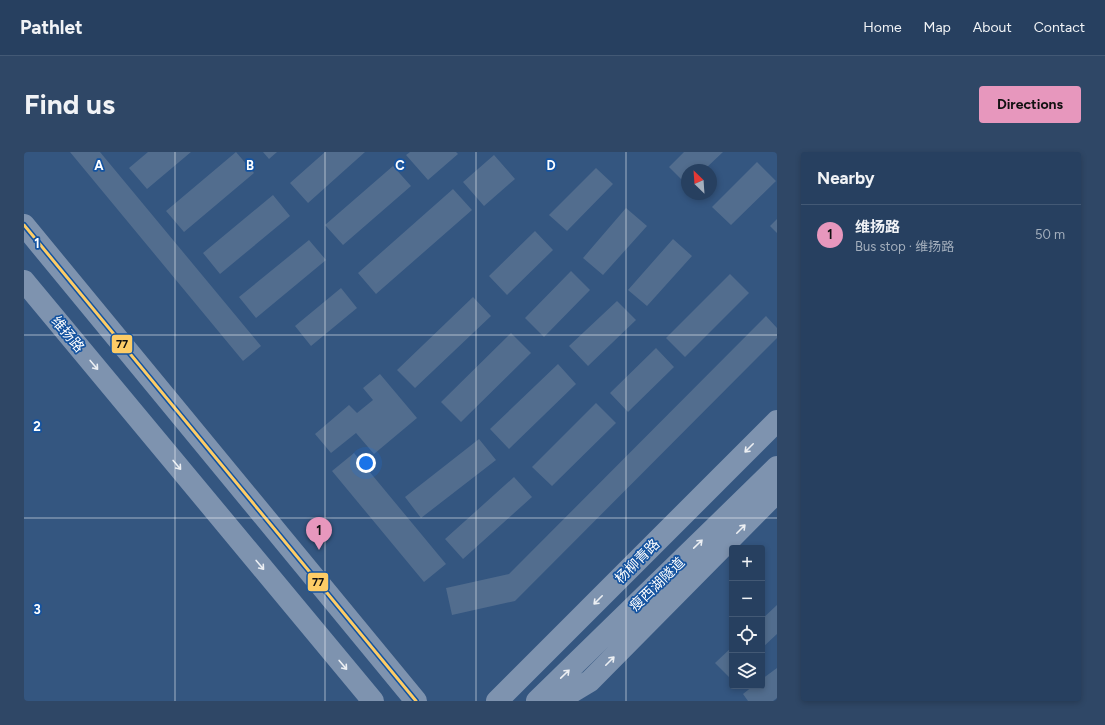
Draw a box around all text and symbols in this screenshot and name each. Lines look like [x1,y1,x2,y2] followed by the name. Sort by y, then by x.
[20,16,83,39] text: Pathlet
[863,19,902,36] text: Home
[924,19,951,36] text: Map
[973,19,1012,36] text: About
[1034,19,1085,36] text: Contact
[979,86,1081,123] button: Directions
[24,87,115,121] text: Find us
[94,158,104,173] text: A
[246,158,254,173] text: B
[395,158,405,173] text: C
[546,158,556,173] text: D
[681,164,717,200] north arrow
[817,168,875,188] text: Nearby
[855,218,900,236] text: 维扬路
[827,227,833,242] text: 1
[1035,227,1065,242] text: 50 m
[34,236,40,251] text: 1
[855,239,954,254] text: Bus stop · 维扬路
[48,313,88,356] street label: 维扬路
[111,334,133,354] line badge: 77
[116,338,128,351] text: 77
[89,360,98,370] one-way arrow
[33,419,41,434] text: 2
[744,443,754,453] one-way arrow
[356,453,376,473] your location
[172,460,181,470] one-way arrow
[306,517,332,550] pin: 1
[736,524,746,534] one-way arrow
[612,536,663,587] street label: 杨柳青路
[693,539,703,549] one-way arrow
[729,545,765,689] map controls
[729,545,765,581] button: +
[626,554,688,615] street label: 瘦西湖隧道
[255,560,264,570] one-way arrow
[307,572,329,592] line badge: 77
[312,576,324,589] text: 77
[729,581,765,617] button: −
[593,595,603,605] one-way arrow
[33,602,41,617] text: 3
[729,617,765,653] button: locate
[729,653,765,689] button: layers
[605,656,615,666] one-way arrow
[338,660,347,670] one-way arrow
[560,669,570,679] one-way arrow

